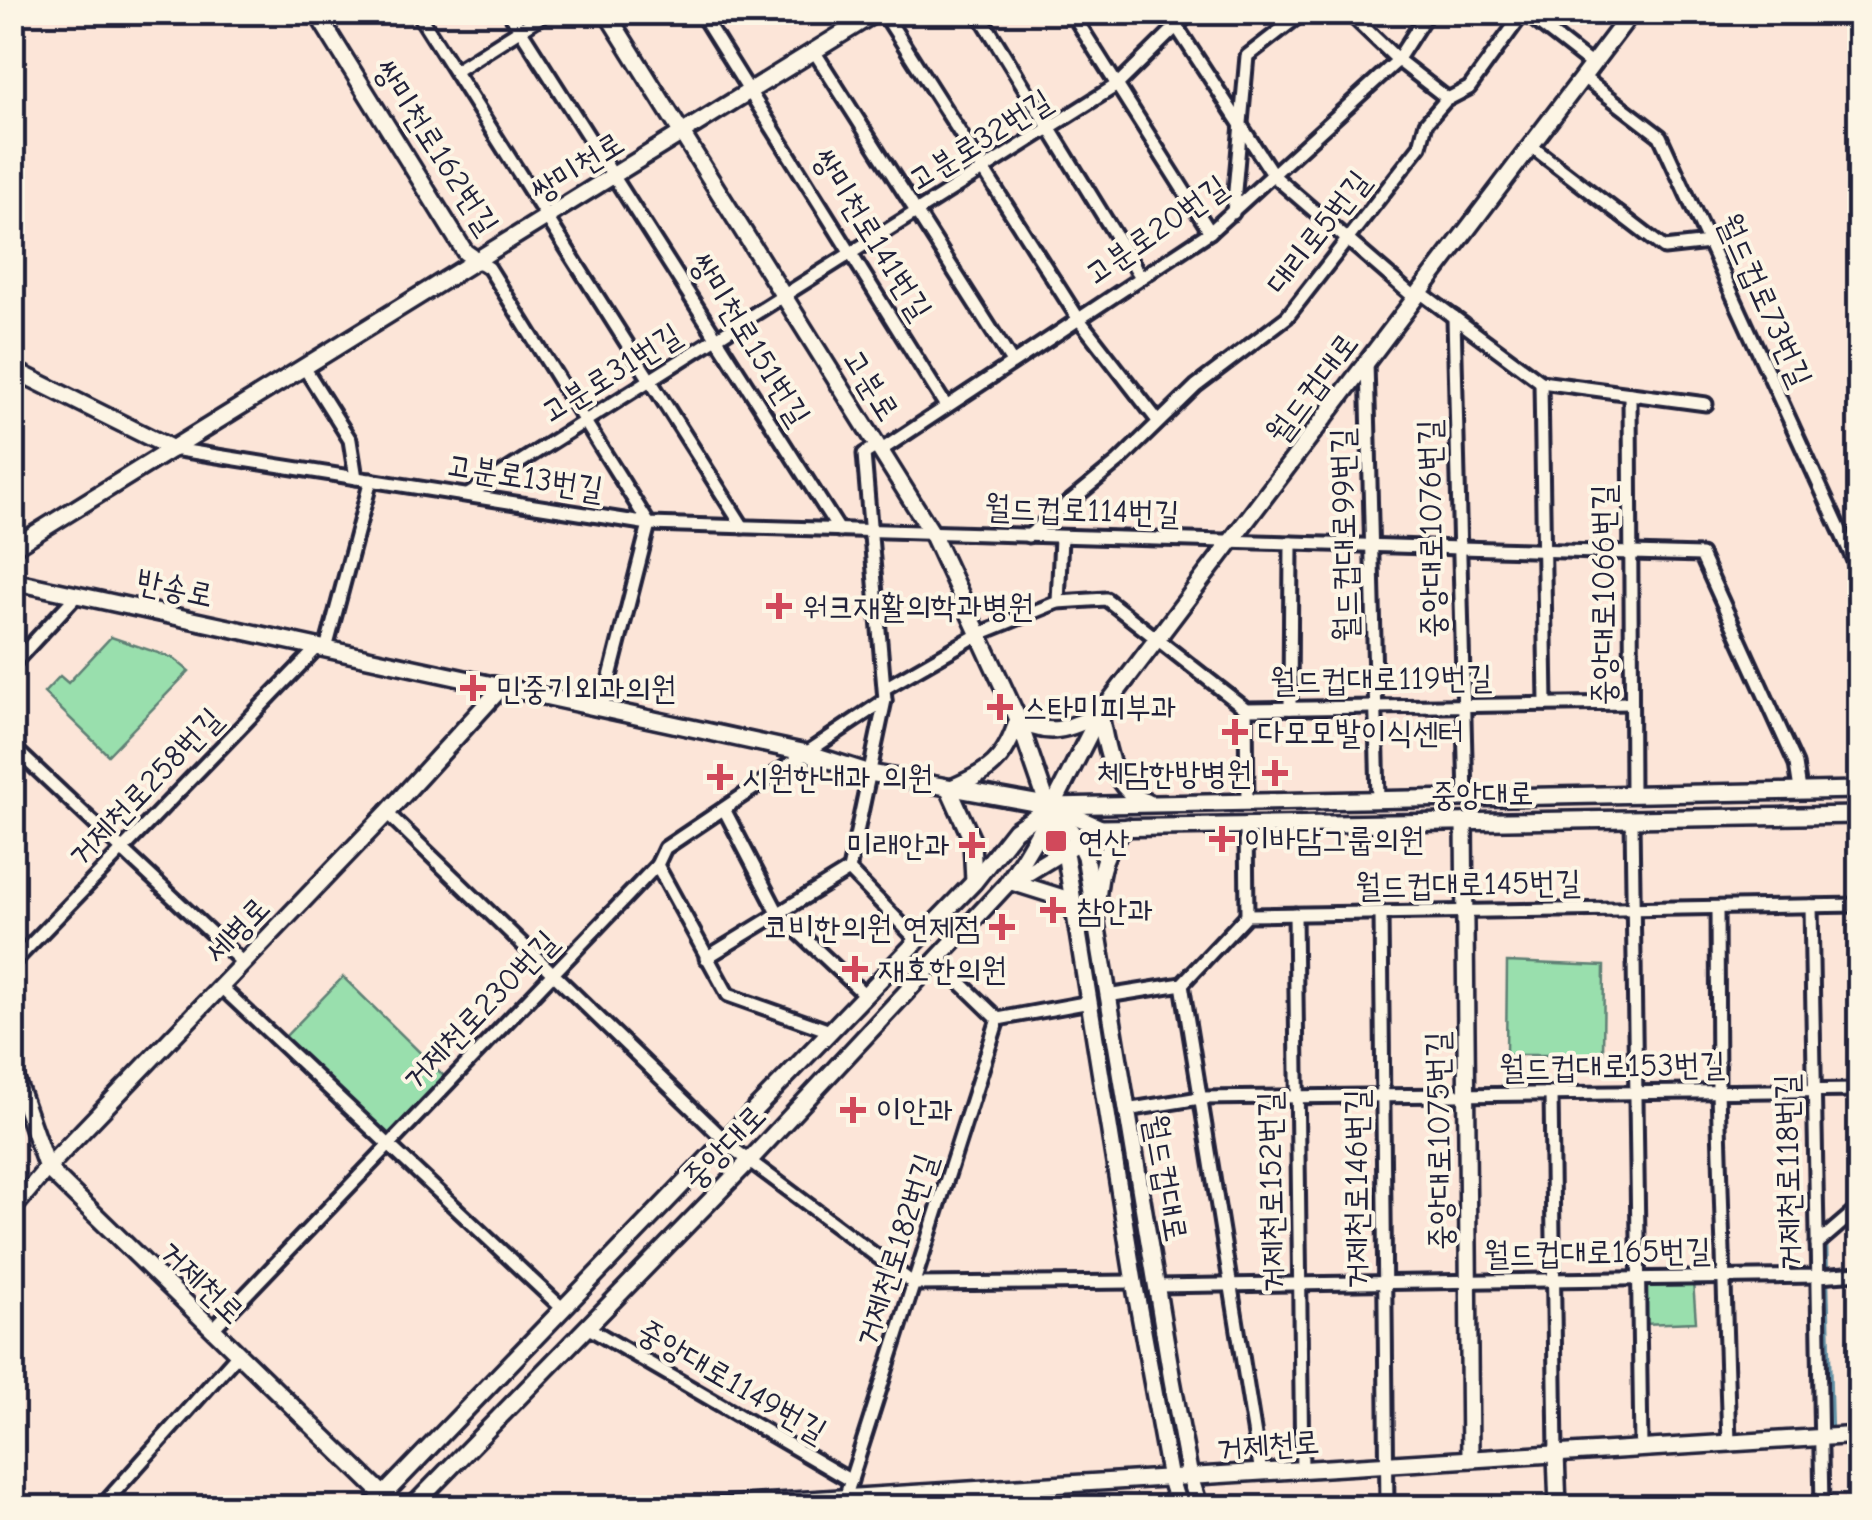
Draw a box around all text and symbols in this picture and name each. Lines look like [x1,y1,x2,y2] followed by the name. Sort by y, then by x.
[366,53,506,241] street label: 쌍미천로162번길
[902,81,1058,199] street label: 고분로32번길
[524,124,630,210] street label: 쌍미천로
[805,141,939,327] street label: 쌍미천로141번길
[1258,163,1378,301] street label: 대리로5번길
[1078,168,1234,292] street label: 고분로20번길
[1710,208,1820,392] street label: 월드컵로73번길
[682,246,818,432] street label: 쌍미천로151번길
[534,316,688,430] street label: 고분로31번길
[1258,325,1366,451] street label: 월드컵대로
[835,342,907,428] street label: 고분로
[1411,419,1451,639] street label: 중앙대로1076번길
[1324,428,1364,642] street label: 월드컵대로99번길
[444,446,606,508] street label: 고분로13번길
[1585,484,1622,706] street label: 중앙대로1066번길
[984,488,1180,532] street label: 월드컵로114번길
[133,562,217,614] street label: 반송로
[802,588,1034,625] place label: 워크재활의학과병원
[766,593,792,619] marker: 워크재활의학과병원
[1269,659,1493,699] street label: 월드컵대로119번길
[496,670,676,707] place label: 민중기외과의원
[460,675,486,701] marker: 민중기외과의원
[1022,689,1177,726] place label: 스타미피부과
[987,694,1013,720] marker: 스타미피부과
[60,700,230,874] street label: 거제천로258번길
[1258,714,1464,751] place label: 다모모발이식센터
[1222,719,1248,745] marker: 다모모발이식센터
[1098,755,1252,792] place label: 체담한방병원
[742,759,933,796] place label: 시원한내과 의원
[1262,760,1288,786] marker: 체담한방병원
[707,764,733,790] marker: 시원한내과 의원
[1430,775,1534,813] street label: 중앙대로
[1244,821,1424,858] place label: 이바담그룹의원
[1078,823,1130,860] place label: 연산
[1209,826,1235,852] marker: 이바담그룹의원
[847,827,950,864] place label: 미래안과
[1043,828,1069,854] marker: 연산
[959,832,985,858] marker: 미래안과
[1355,864,1581,904] street label: 월드컵대로145번길
[197,889,277,971] street label: 세병로
[1076,892,1153,929] place label: 참안과
[1040,897,1066,923] marker: 참안과
[763,909,980,946] place label: 코비한의원 연제점
[989,914,1015,940] marker: 코비한의원 연제점
[395,923,565,1097] street label: 거제천로230번길
[878,951,1007,988] place label: 재호한의원
[842,956,868,982] marker: 재호한의원
[1419,1031,1459,1251] street label: 중앙대로1075번길
[1498,1046,1726,1086] street label: 월드컵대로153번길
[1768,1074,1808,1270] street label: 거제천로118번길
[1338,1089,1375,1289] street label: 거제천로146번길
[1251,1091,1291,1293] street label: 거제천로152번길
[876,1092,953,1129] place label: 이안과
[675,1097,773,1197] street label: 중앙대로
[840,1097,866,1123] marker: 이안과
[1137,1111,1195,1245] street label: 월드컵대로
[847,1149,945,1351] street label: 거제천로182번길
[1483,1232,1711,1272] street label: 월드컵대로165번길
[152,1233,252,1331] street label: 거제천로
[631,1312,833,1450] street label: 중앙대로1149번길
[1215,1423,1321,1467] street label: 거제천로

